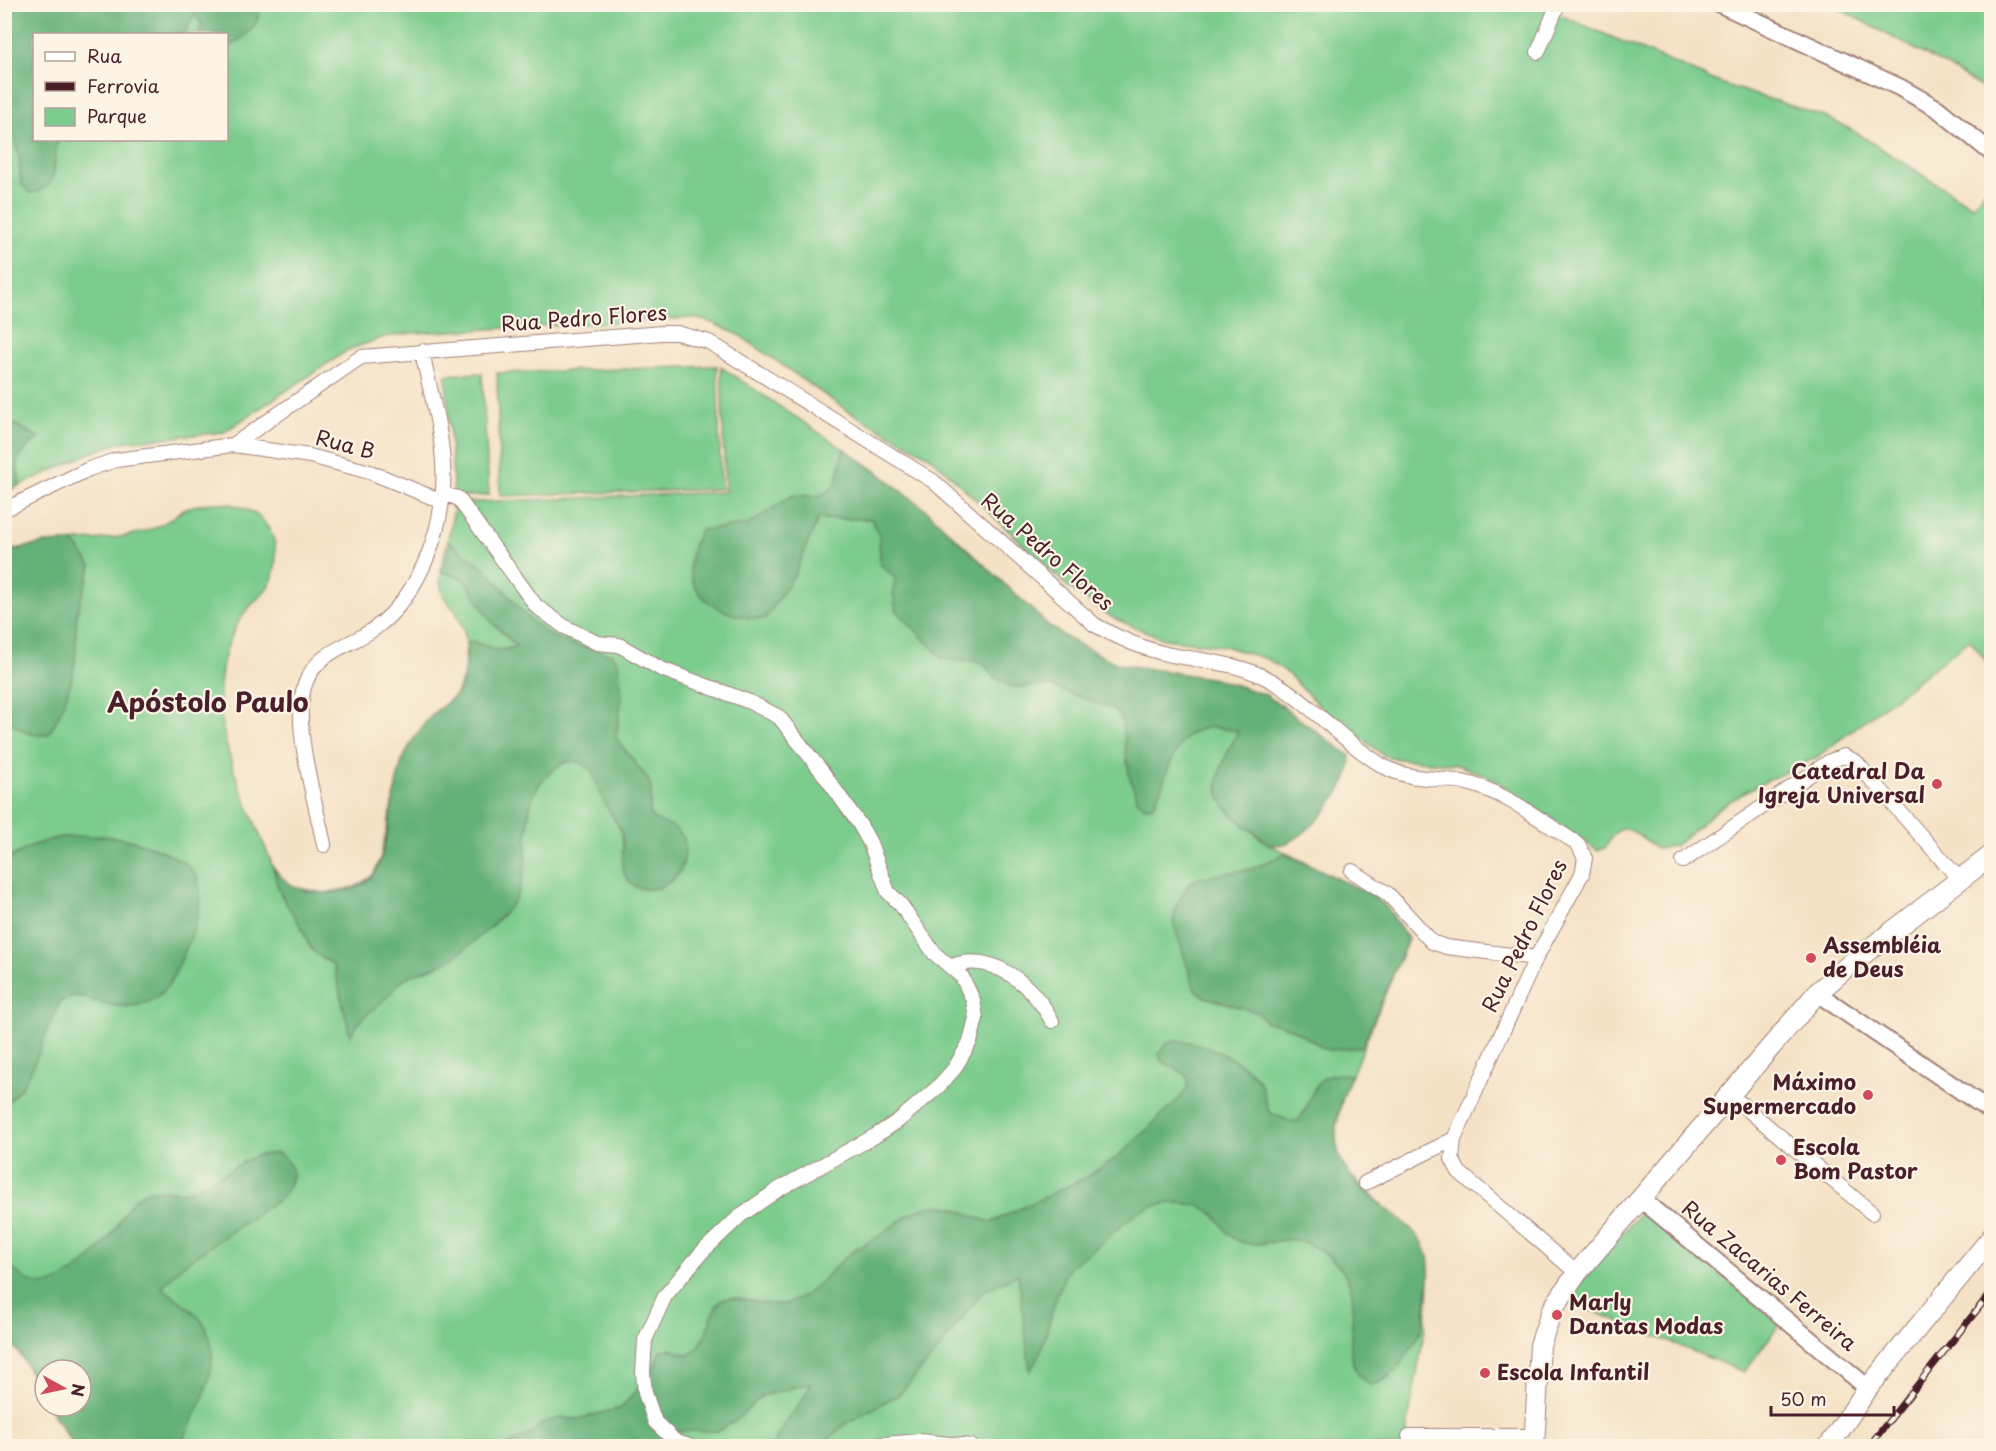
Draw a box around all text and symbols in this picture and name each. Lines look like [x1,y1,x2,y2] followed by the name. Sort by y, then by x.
[33,33,228,141] legend
[87,42,122,69] text: Rua
[87,72,160,99] text: Ferrovia
[87,102,147,129] text: Parque
[500,295,668,339] street label: Rua Pedro Flores
[312,420,379,466] street label: Rua B
[975,484,1122,617] street label: Rua Pedro Flores
[107,680,309,721] district label: Apóstolo Paulo
[1758,754,1925,810] place label: Catedral Da Igreja Universal
[1930,777,1944,791] marker: Catedral Da Igreja Universal
[1472,853,1574,1017] street label: Rua Pedro Flores
[1822,928,1942,984] place label: Assembléia de Deus
[1804,951,1818,965] marker: Assembléia de Deus
[1703,1065,1856,1121] place label: Máximo Supermercado
[1861,1088,1875,1102] marker: Máximo Supermercado
[1793,1130,1918,1186] place label: Escola Bom Pastor
[1774,1153,1788,1167] marker: Escola Bom Pastor
[1676,1191,1865,1357] street label: Rua Zacarias Ferreira
[1569,1285,1723,1341] place label: Marly Dantas Modas
[1550,1308,1564,1322] marker: Marly Dantas Modas
[1497,1355,1649,1387] place label: Escola Infantil
[33,1358,93,1418] north arrow
[1478,1366,1492,1380] marker: Escola Infantil
[1771,1379,1894,1417] scale bar
[66,1382,92,1398] text: N
[1780,1385,1827,1412] text: 50 m

